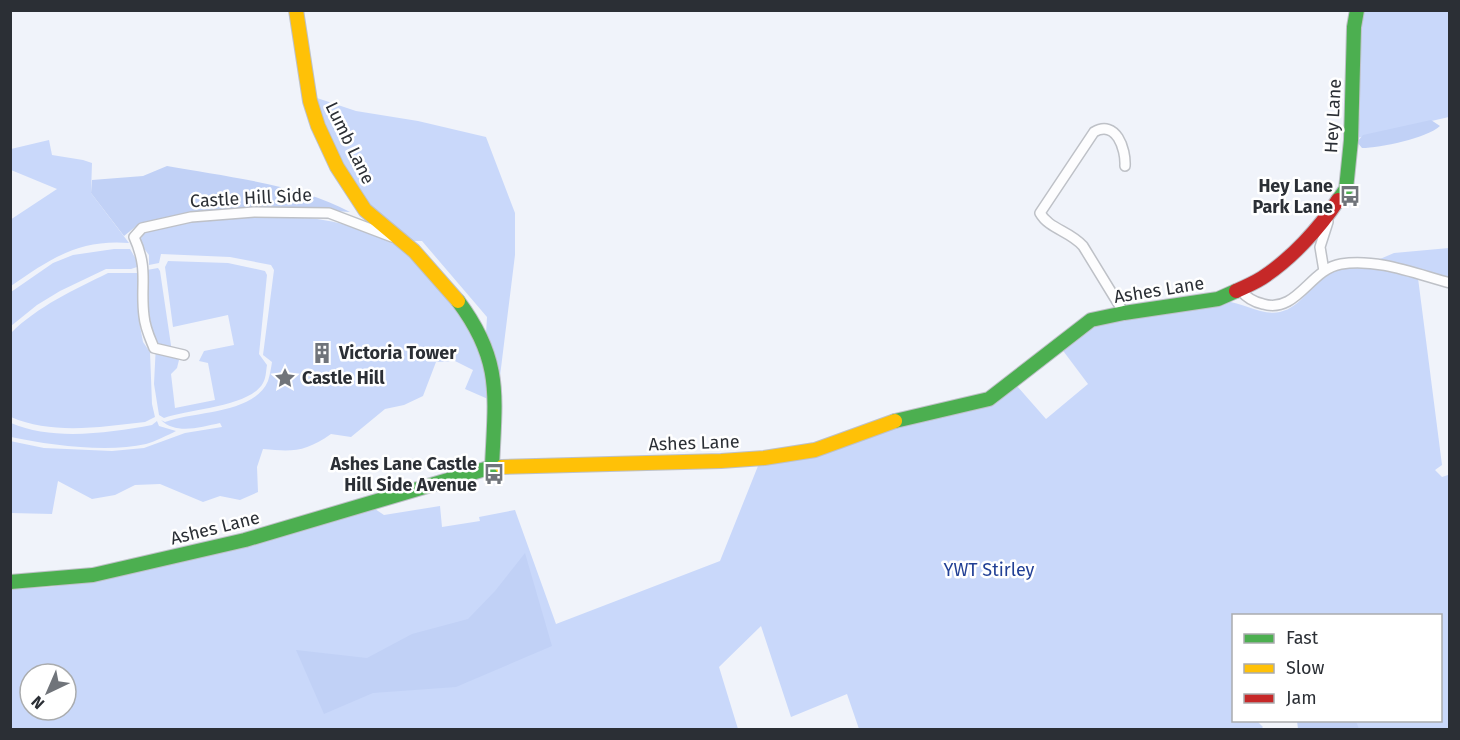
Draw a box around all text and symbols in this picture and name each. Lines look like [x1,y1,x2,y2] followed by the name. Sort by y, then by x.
[1320,78,1346,154] street label: Hey Lane
[321,98,379,188] street label: Lumb Lane
[1253,175,1333,218] place label: Hey Lane Park Lane
[189,184,313,212] street label: Castle Hill Side
[1338,184,1362,208] bus stop icon: Hey Lane Park Lane
[1112,272,1206,308] street label: Ashes Lane
[310,341,334,365] building icon: Victoria Tower
[338,342,457,364] place label: Victoria Tower
[273,366,297,390] place icon: Castle Hill
[302,367,385,389] place label: Castle Hill
[648,430,740,456] street label: Ashes Lane
[329,453,477,496] place label: Ashes Lane Castle Hill Side Avenue
[482,462,506,486] bus stop icon: Ashes Lane Castle Hill Side Avenue
[168,506,262,550] street label: Ashes Lane
[944,559,1035,581] park label: YWT Stirley
[1232,614,1442,722] legend
[1286,627,1319,649] text: Fast
[1286,657,1325,679] text: Slow
[18,662,78,722] north arrow
[1286,687,1317,709] text: Jam
[28,692,48,713] text: N

